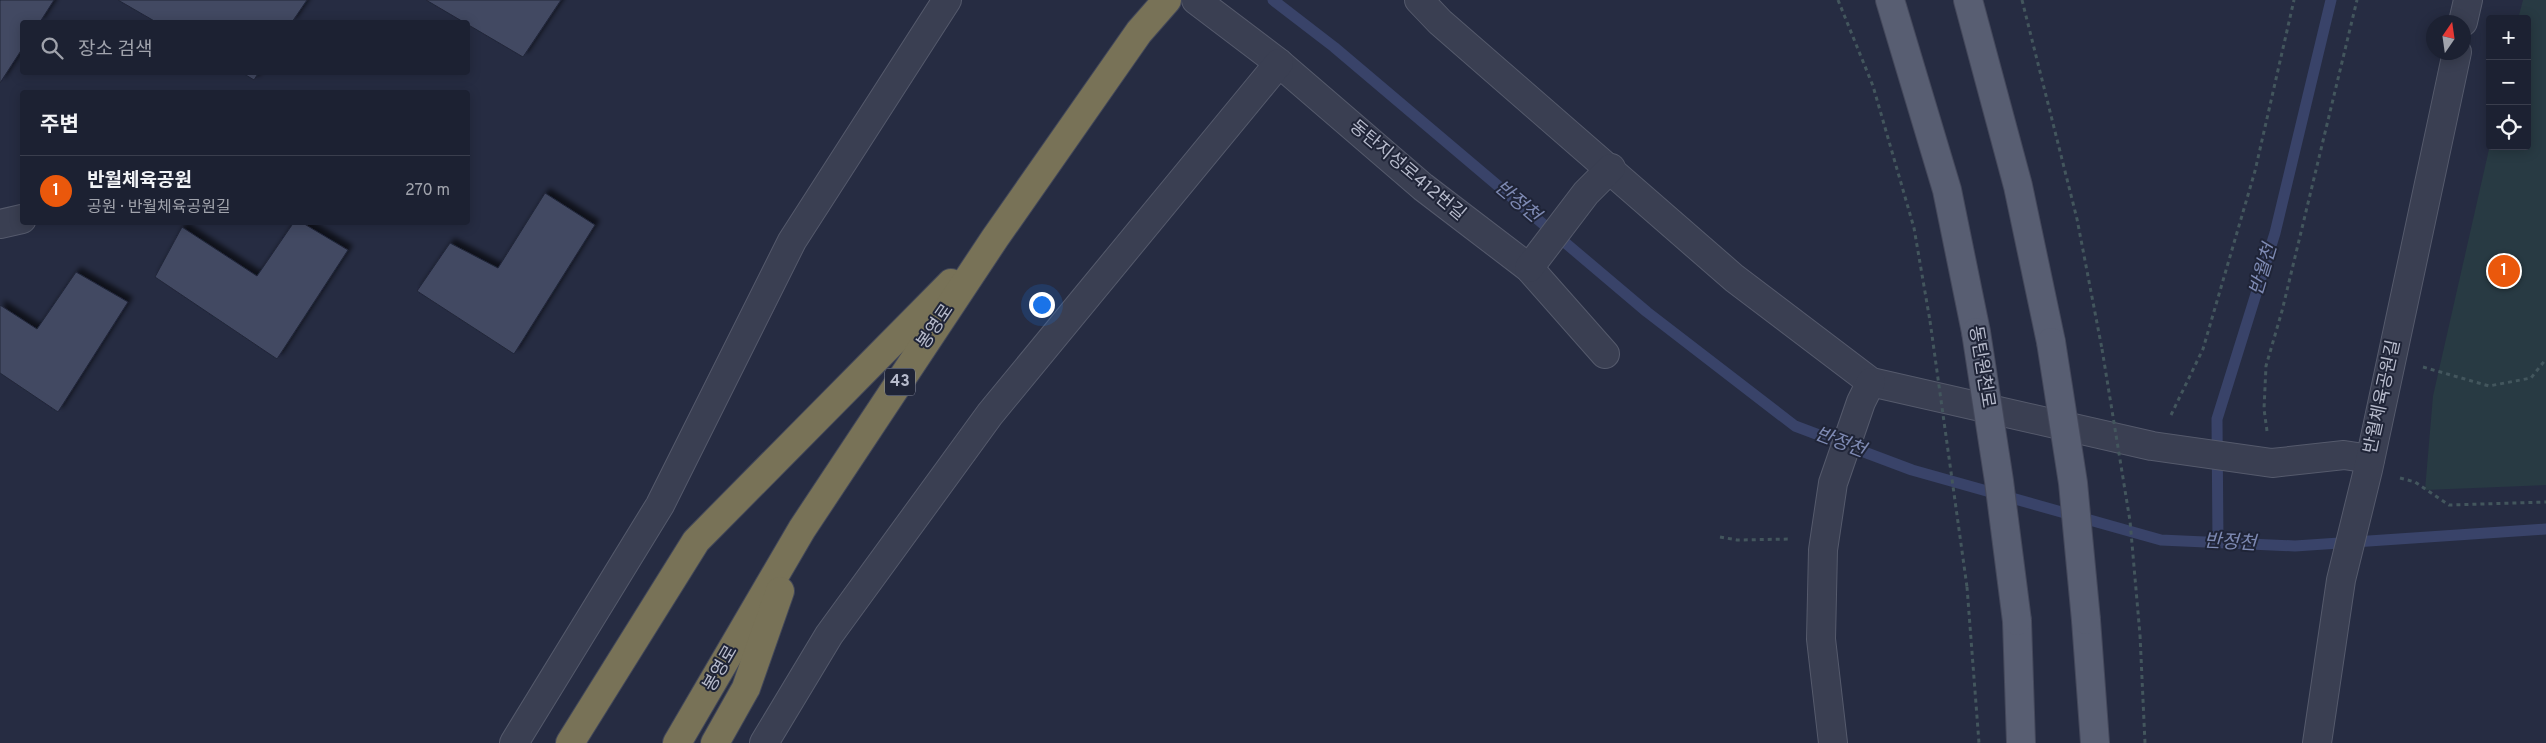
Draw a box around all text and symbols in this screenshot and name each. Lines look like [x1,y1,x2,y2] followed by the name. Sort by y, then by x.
[2426,15,2471,60] north arrow
[2486,15,2531,150] map controls
[2486,15,2531,60] button: +
[20,20,470,75] search box
[38,34,66,62] icon: search
[78,38,152,62] text: 장소 검색
[2486,60,2531,105] button: −
[2486,105,2531,150] button: locate
[40,112,79,139] text: 주변
[1344,116,1470,226] street label: 동탄지성로412번길
[87,169,192,193] text: 반월체육공원
[1489,176,1546,229] water label: 반정천
[53,181,59,201] text: 1
[405,181,450,201] text: 270 m
[87,198,231,218] text: 공원 · 반월체육공원길
[2245,240,2284,299] water label: 반월천
[2488,252,2520,290] pin: 1
[1029,292,1055,318] your location
[913,300,959,354] street label: 봉영로
[1963,324,1999,410] street label: 동탄원천로
[2360,338,2406,456] street label: 반월체육공원길
[885,368,915,396] road number: 43
[1811,422,1870,464] water label: 반정천
[2203,530,2258,556] water label: 반정천
[699,642,743,696] street label: 봉영로

